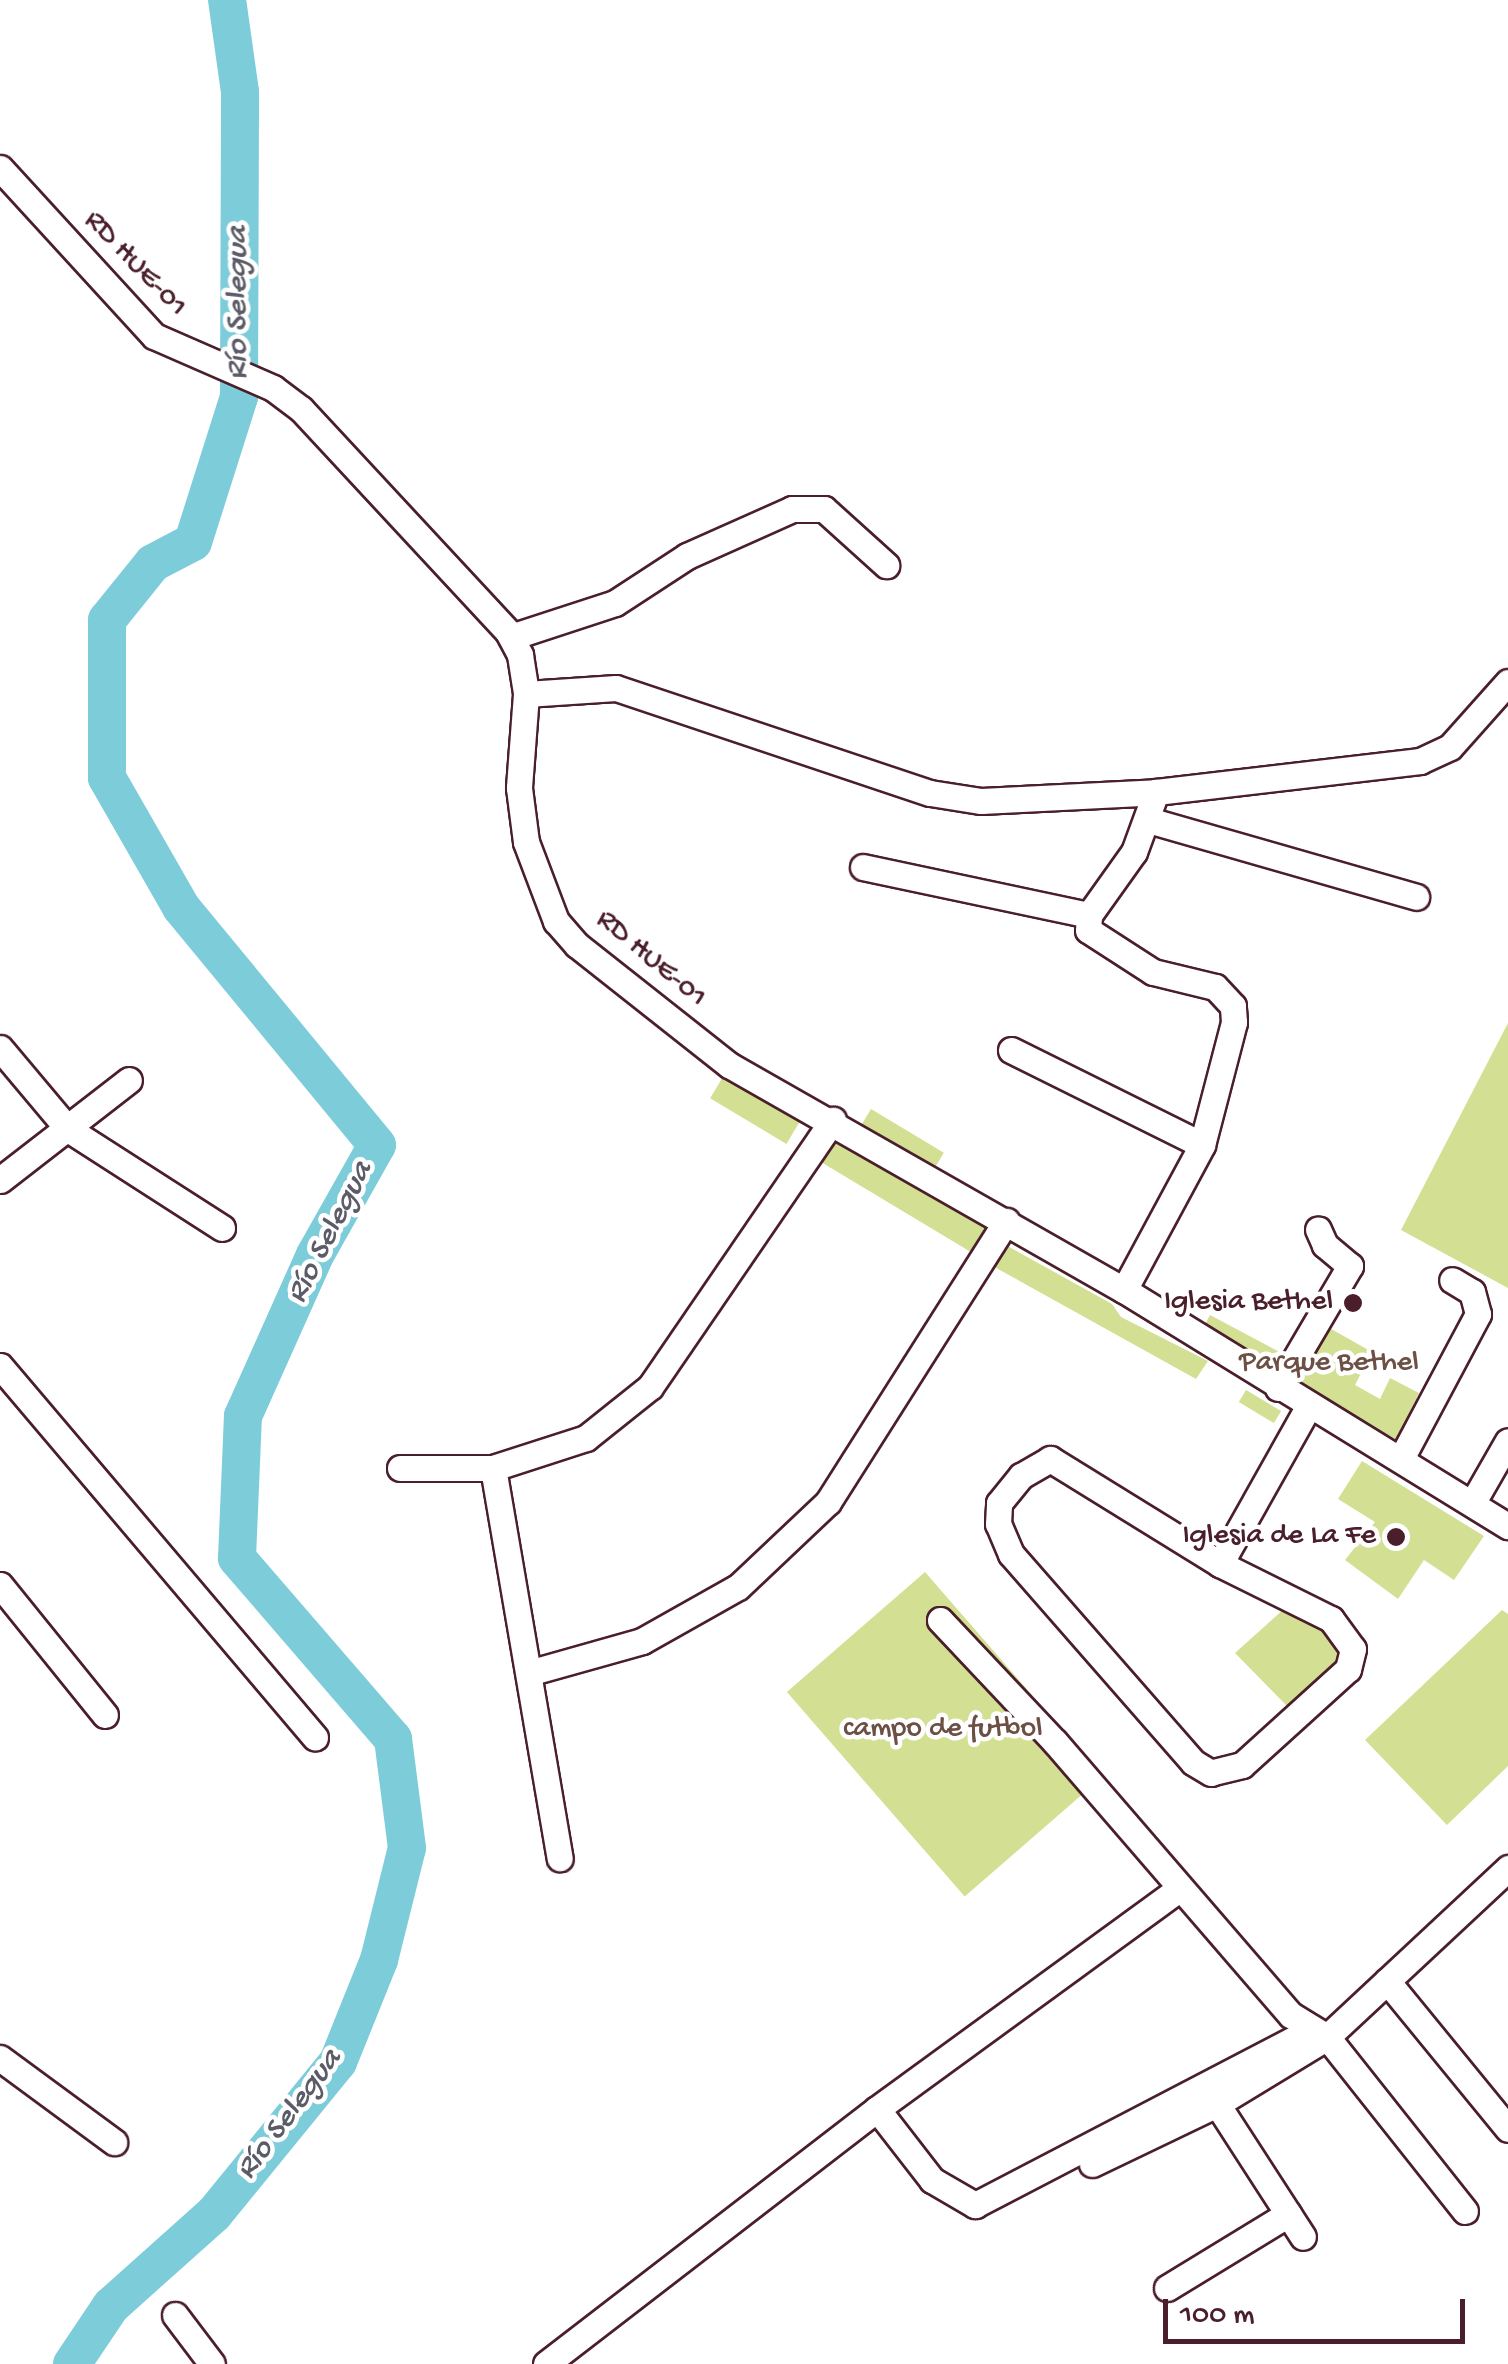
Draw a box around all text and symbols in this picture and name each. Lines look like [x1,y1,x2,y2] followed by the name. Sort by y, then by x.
[74,204,194,326] street label: RD HUE-01
[220,226,258,380] water label: Río Selegua
[587,903,713,1017] street label: RD HUE-01
[279,1156,383,1310] water label: Río Selegua
[1164,1285,1333,1321] place label: Iglesia Bethel
[1342,1292,1364,1314] marker: Iglesia Bethel
[1239,1346,1419,1382] park label: Parque Bethel
[1183,1519,1376,1555] place label: Iglesia de La Fe
[1385,1526,1407,1548] marker: Iglesia de La Fe
[843,1712,1043,1748] park label: campo de futbol
[228,2042,352,2188] water label: Río Selegua
[1168,2279,1470,2341] scale bar
[1180,2299,1255,2334] text: 100 m

